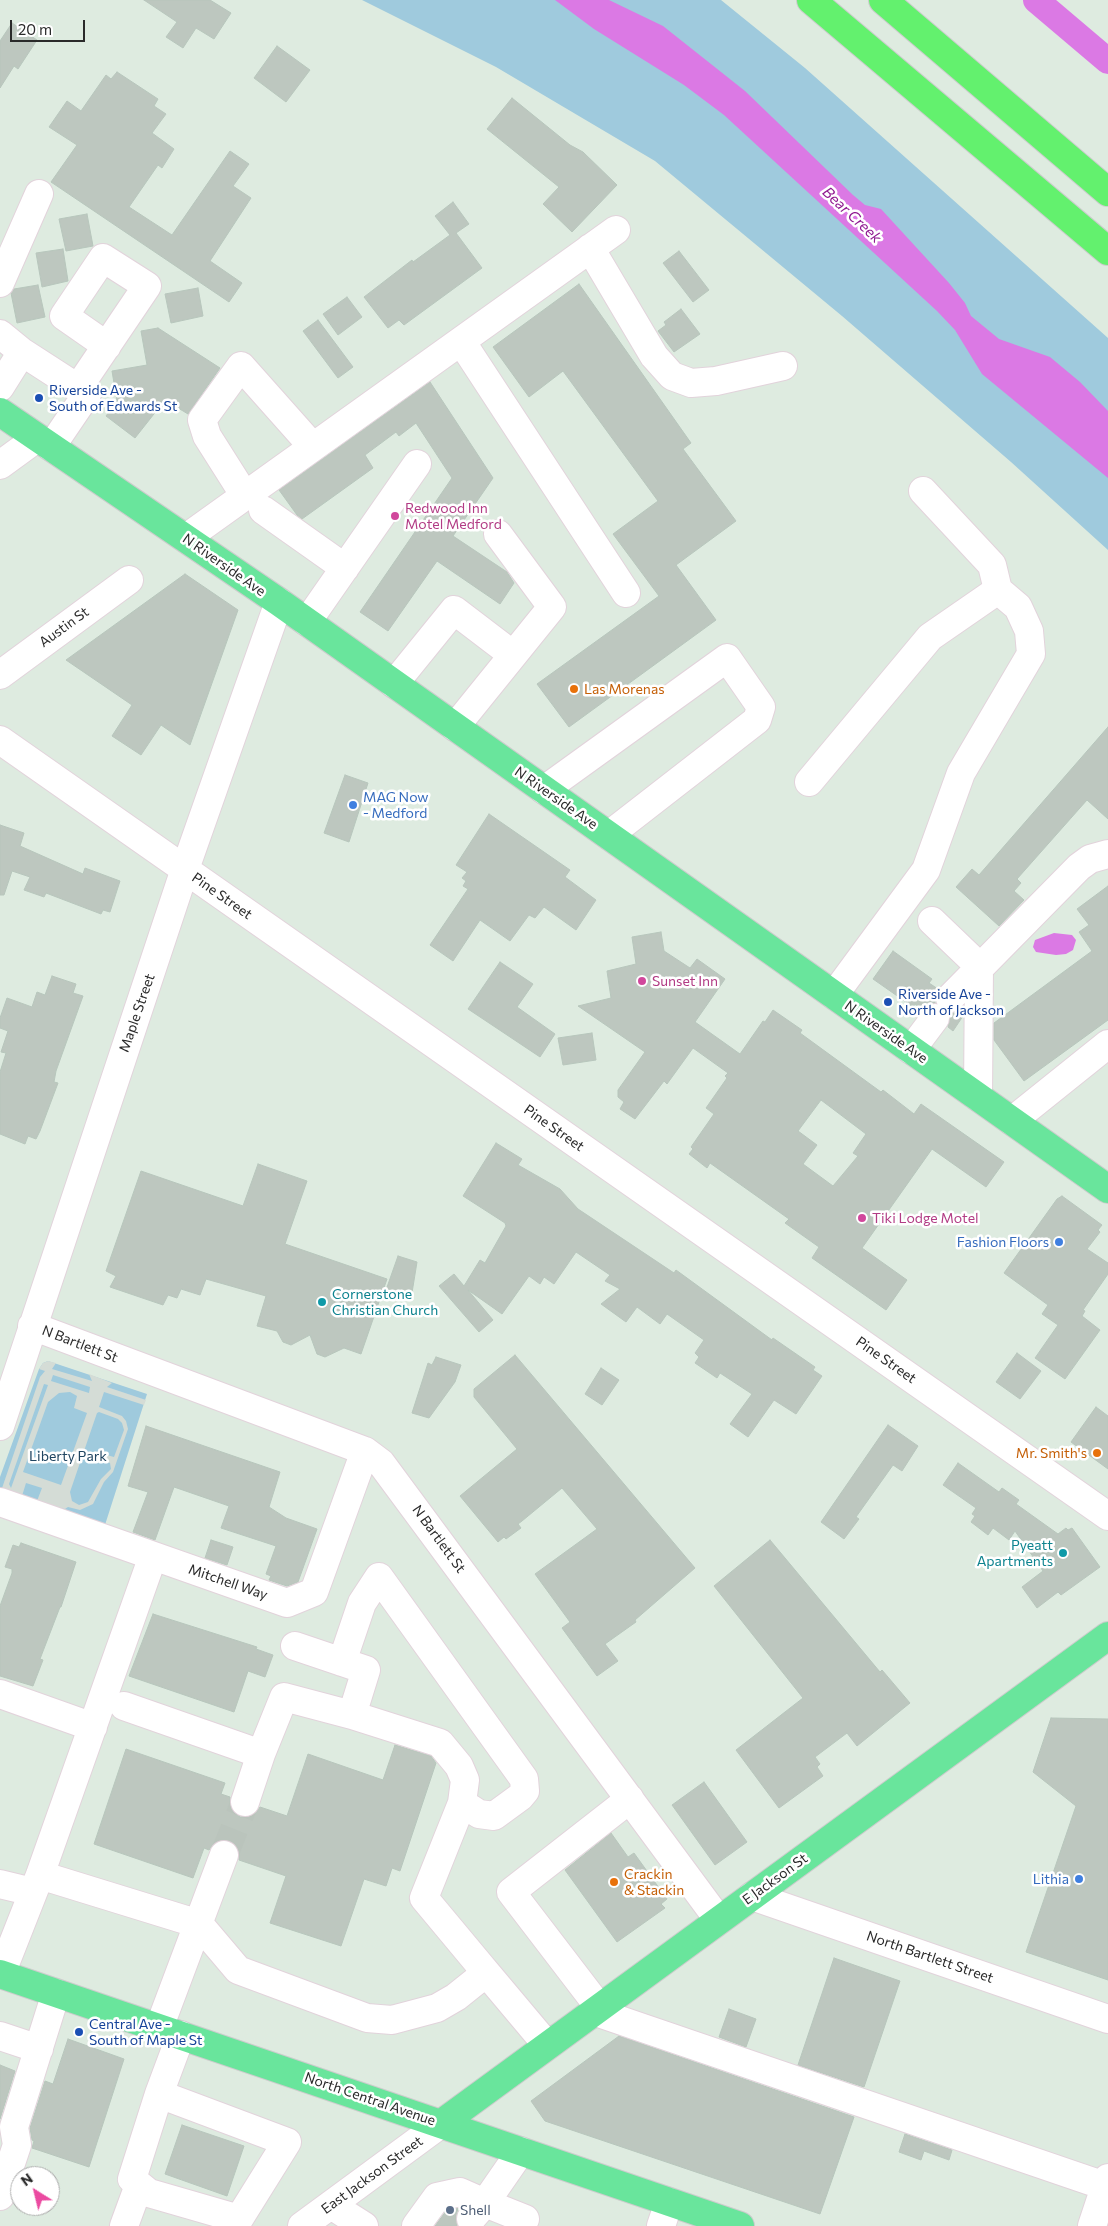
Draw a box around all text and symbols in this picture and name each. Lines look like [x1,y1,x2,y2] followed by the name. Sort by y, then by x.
[12,10,88,42] scale bar
[18,20,52,38] text: 20 m
[819,183,885,247] water label: Bear Creek
[49,382,177,414] place label: Riverside Ave - South of Edwards St
[33,392,45,404] marker: Riverside Ave - South of Edwards St
[405,500,502,532] place label: Redwood Inn Motel Medford
[389,510,401,522] marker: Redwood Inn Motel Medford
[179,530,269,600] street label: N Riverside Ave
[36,603,92,651] street label: Austin St
[584,681,665,697] place label: Las Morenas
[568,683,580,695] marker: Las Morenas
[511,763,601,833] street label: N Riverside Ave
[363,789,428,822] place label: MAG Now - Medford
[347,799,359,811] marker: MAG Now - Medford
[188,869,256,923] street label: Pine Street
[116,971,158,1055] street label: Maple Street
[652,973,718,989] place label: Sunset Inn
[636,975,648,987] marker: Sunset Inn
[898,986,1004,1019] place label: Riverside Ave - North of Jackson
[882,996,894,1008] marker: Riverside Ave - North of Jackson
[841,997,931,1067] street label: N Riverside Ave
[520,1101,588,1155] street label: Pine Street
[872,1210,979,1226] place label: Tiki Lodge Motel
[856,1212,868,1224] marker: Tiki Lodge Motel
[957,1234,1049,1250] place label: Fashion Floors
[1053,1236,1065,1248] marker: Fashion Floors
[332,1286,438,1318] place label: Cornerstone Christian Church
[316,1296,328,1308] marker: Cornerstone Christian Church
[40,1322,120,1366] street label: N Bartlett St
[852,1333,920,1387] street label: Pine Street
[1016,1445,1087,1461] place label: Mr. Smith's
[1091,1447,1103,1459] marker: Mr. Smith's
[29,1448,107,1464] park label: Liberty Park
[409,1502,469,1576] street label: N Bartlett St
[977,1537,1053,1570] place label: Pyeatt Apartments
[1057,1547,1069,1559] marker: Pyeatt Apartments
[186,1561,270,1603] street label: Mitchell Way
[739,1850,811,1908] street label: E Jackson St
[624,1866,684,1898] place label: Crackin & Stackin
[1033,1871,1069,1887] place label: Lithia
[1073,1873,1085,1885] marker: Lithia
[608,1876,620,1888] marker: Crackin & Stackin
[864,1927,996,1987] street label: North Bartlett Street
[89,2016,203,2048] place label: Central Ave - South of Maple St
[73,2026,85,2038] marker: Central Ave - South of Maple St
[302,2069,438,2129] street label: North Central Avenue
[318,2133,426,2217] street label: East Jackson Street
[10,2166,60,2216] north arrow
[17,2169,36,2189] text: N
[460,2202,491,2218] place label: Shell
[444,2204,456,2216] marker: Shell

